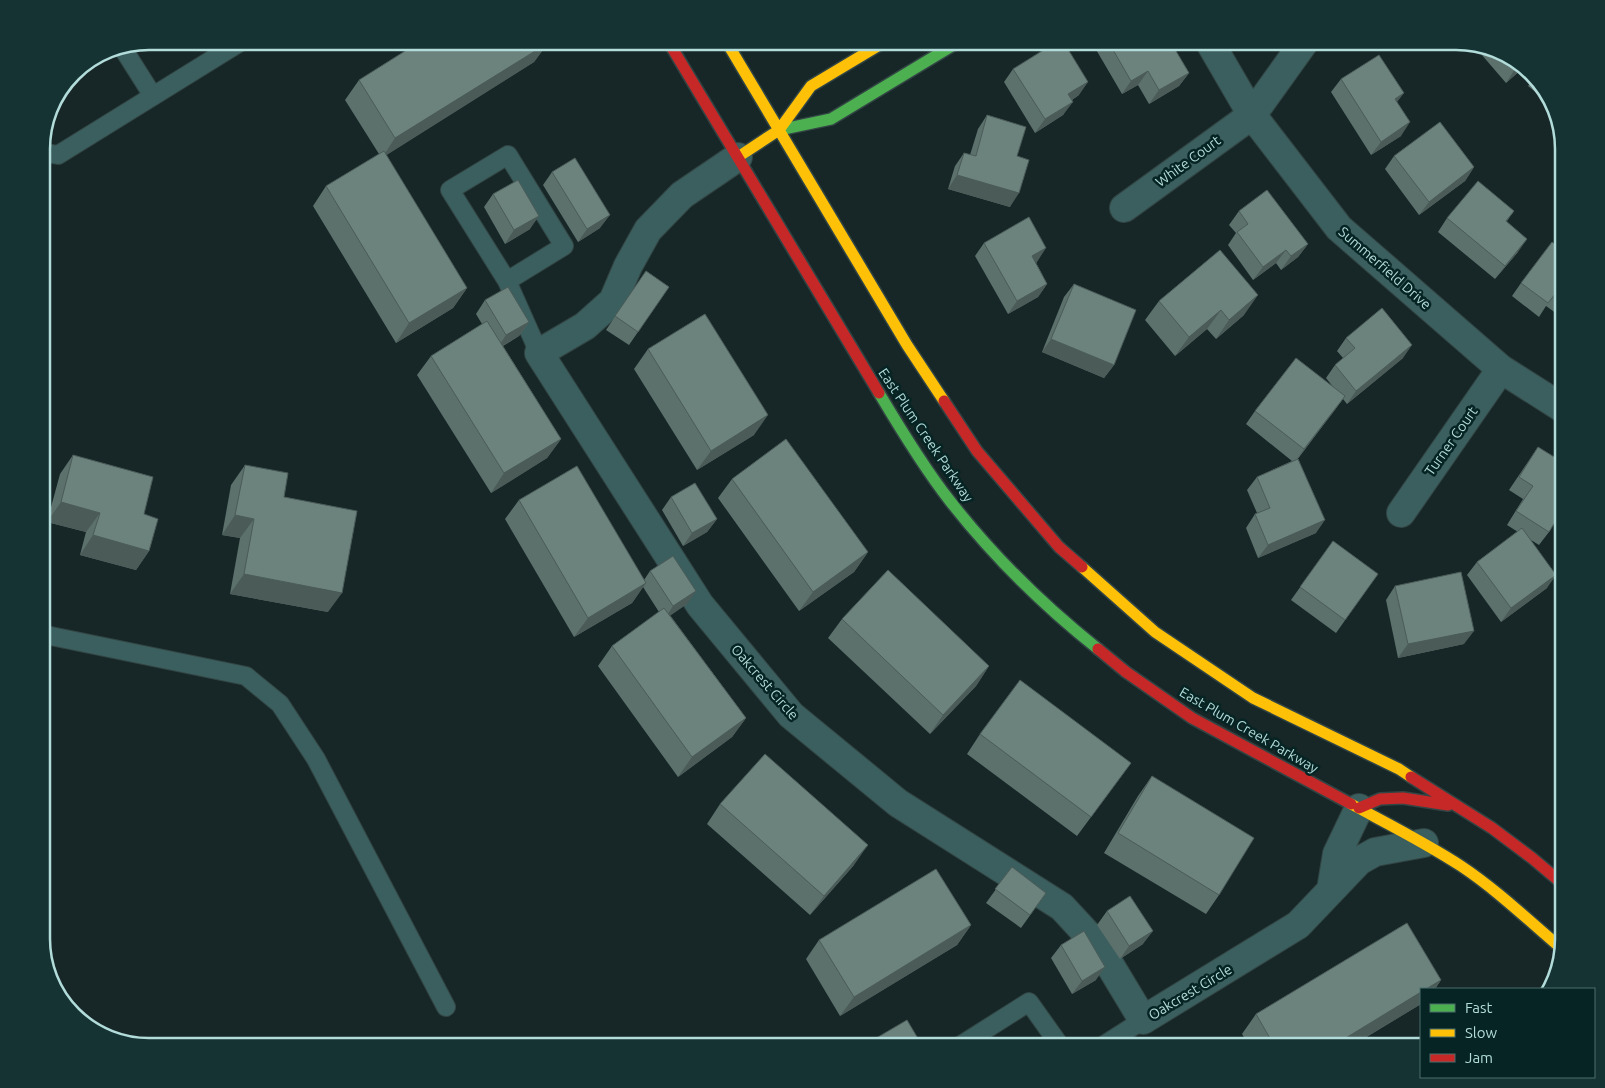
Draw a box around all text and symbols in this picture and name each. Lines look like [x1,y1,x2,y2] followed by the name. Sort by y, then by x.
[1152,132,1224,190] street label: White Court
[1336,224,1434,312] street label: Summerfield Drive
[875,365,977,505] street label: East Plum Creek Parkway
[1421,403,1481,479] street label: Turner Court
[728,641,802,723] street label: Oakcrest Circle
[1177,684,1321,776] street label: East Plum Creek Parkway
[1145,961,1235,1023] street label: Oakcrest Circle
[1420,988,1595,1078] legend
[1465,999,1493,1016] text: Fast
[1465,1024,1498,1041] text: Slow
[1465,1049,1493,1066] text: Jam

